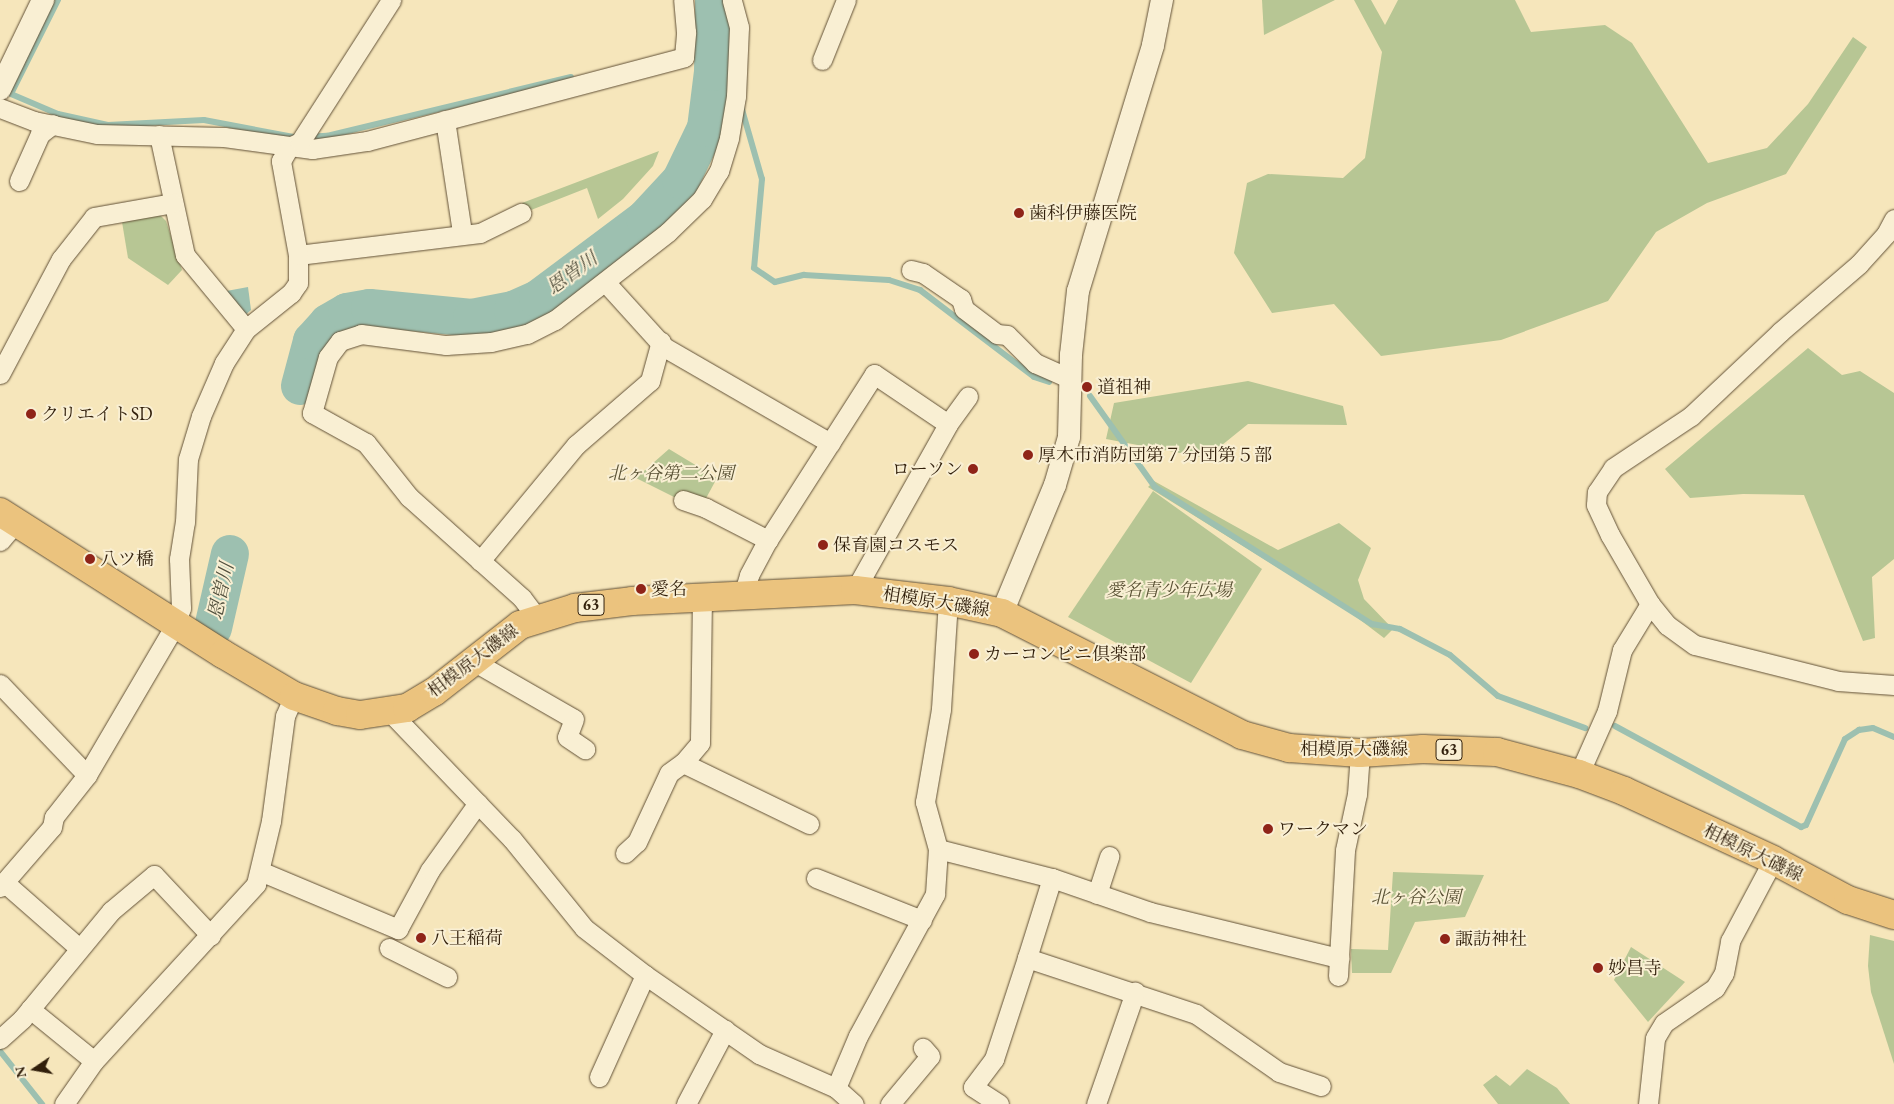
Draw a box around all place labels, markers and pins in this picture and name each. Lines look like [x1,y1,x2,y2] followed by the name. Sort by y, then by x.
[1029,202,1137,224] place label: 歯科伊藤医院
[1013,207,1025,219] marker: 歯科伊藤医院
[1097,376,1151,398] place label: 道祖神
[1081,381,1093,393] marker: 道祖神
[41,403,153,425] place label: クリエイトSD
[25,408,37,420] marker: クリエイトSD
[1038,444,1272,466] place label: 厚木市消防団第７分団第５部
[1022,449,1034,461] marker: 厚木市消防団第７分団第５部
[891,458,963,480] place label: ローソン
[967,463,979,475] marker: ローソン
[833,534,959,556] place label: 保育園コスモス
[817,539,829,551] marker: 保育園コスモス
[100,548,154,570] place label: 八ツ橋
[84,553,96,565] marker: 八ツ橋
[651,578,687,600] place label: 愛名
[635,583,647,595] marker: 愛名
[984,643,1146,665] place label: カーコンビニ倶楽部
[968,648,980,660] marker: カーコンビニ倶楽部
[1278,818,1368,840] place label: ワークマン
[1262,823,1274,835] marker: ワークマン
[431,927,503,949] place label: 八王稲荷
[1455,928,1527,950] place label: 諏訪神社
[415,932,427,944] marker: 八王稲荷
[1439,933,1451,945] marker: 諏訪神社
[1608,957,1662,979] place label: 妙昌寺
[1592,962,1604,974] marker: 妙昌寺

